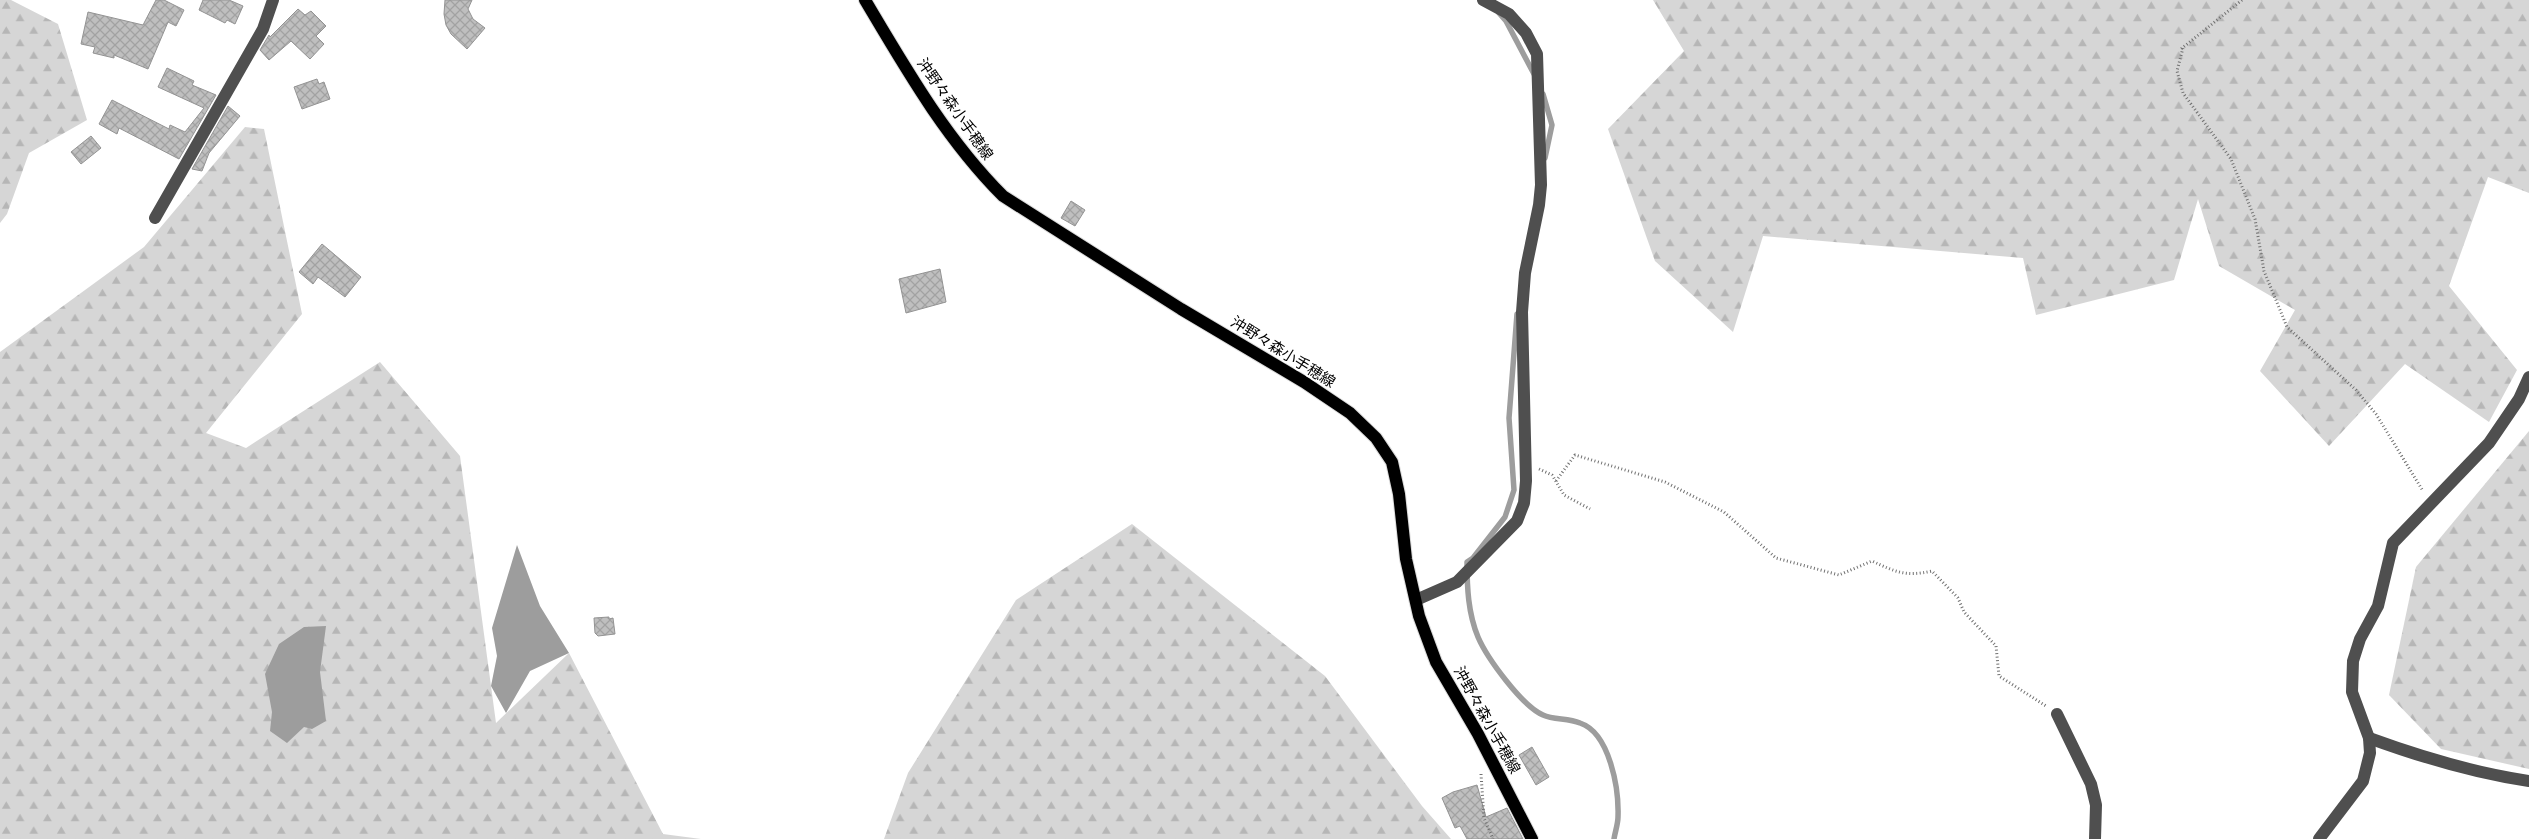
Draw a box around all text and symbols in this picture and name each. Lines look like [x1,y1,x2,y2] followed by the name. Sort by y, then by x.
[914,54,998,163] street label: 沖野々森小手穂線
[1228,312,1339,391] street label: 沖野々森小手穂線
[1451,663,1525,776] street label: 沖野々森小手穂線

